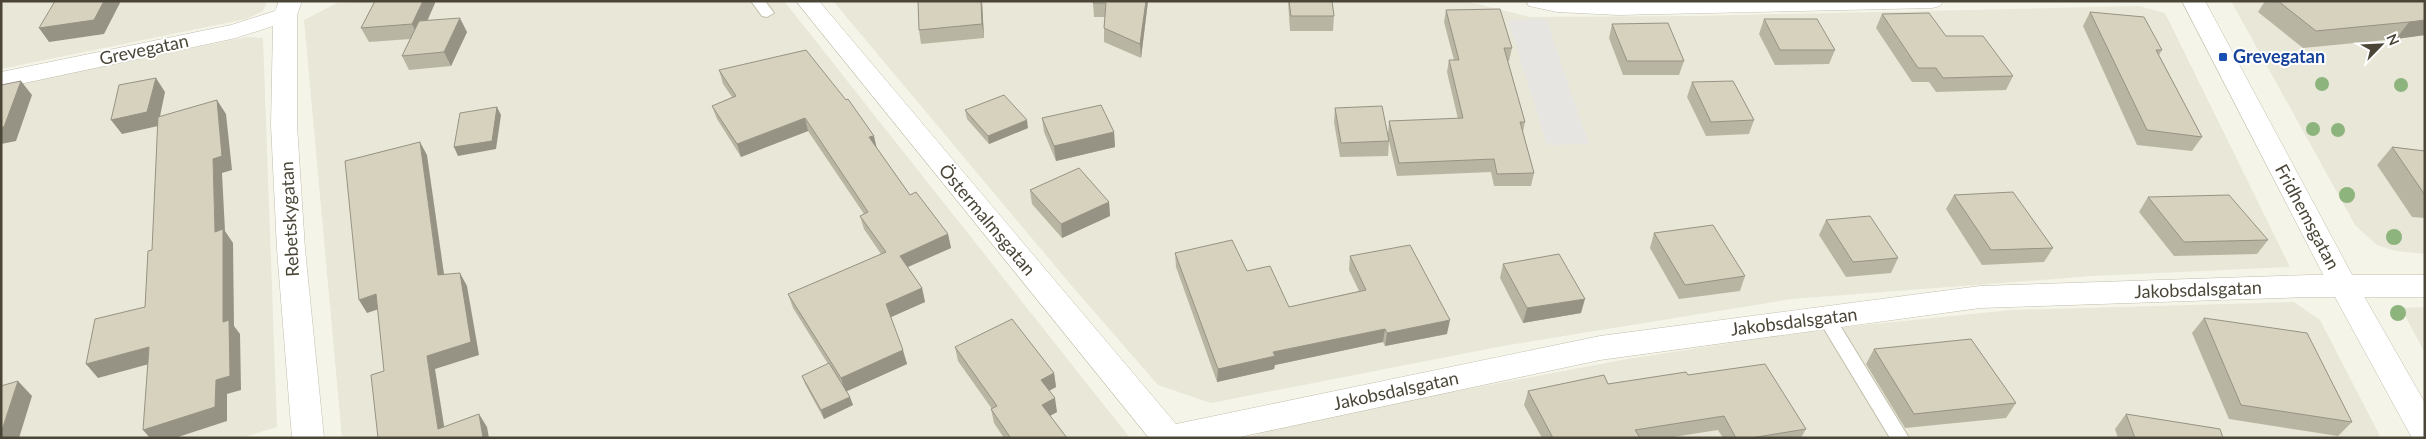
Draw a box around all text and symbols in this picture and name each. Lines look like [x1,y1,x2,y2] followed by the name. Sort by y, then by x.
[2356,20,2406,70] north arrow
[97,29,190,69] street label: Grevegatan
[2383,31,2403,48] text: N
[2233,45,2325,67] place label: Grevegatan
[2217,51,2229,63] marker: Grevegatan
[935,159,1041,280] street label: Östermalmsgatan
[2271,160,2345,273] street label: Fridhemsgatan
[275,161,303,277] street label: Rebetskygatan
[2134,276,2262,302] street label: Jakobsdalsgatan
[1729,302,1859,340] street label: Jakobsdalsgatan
[1331,366,1460,414] street label: Jakobsdalsgatan

